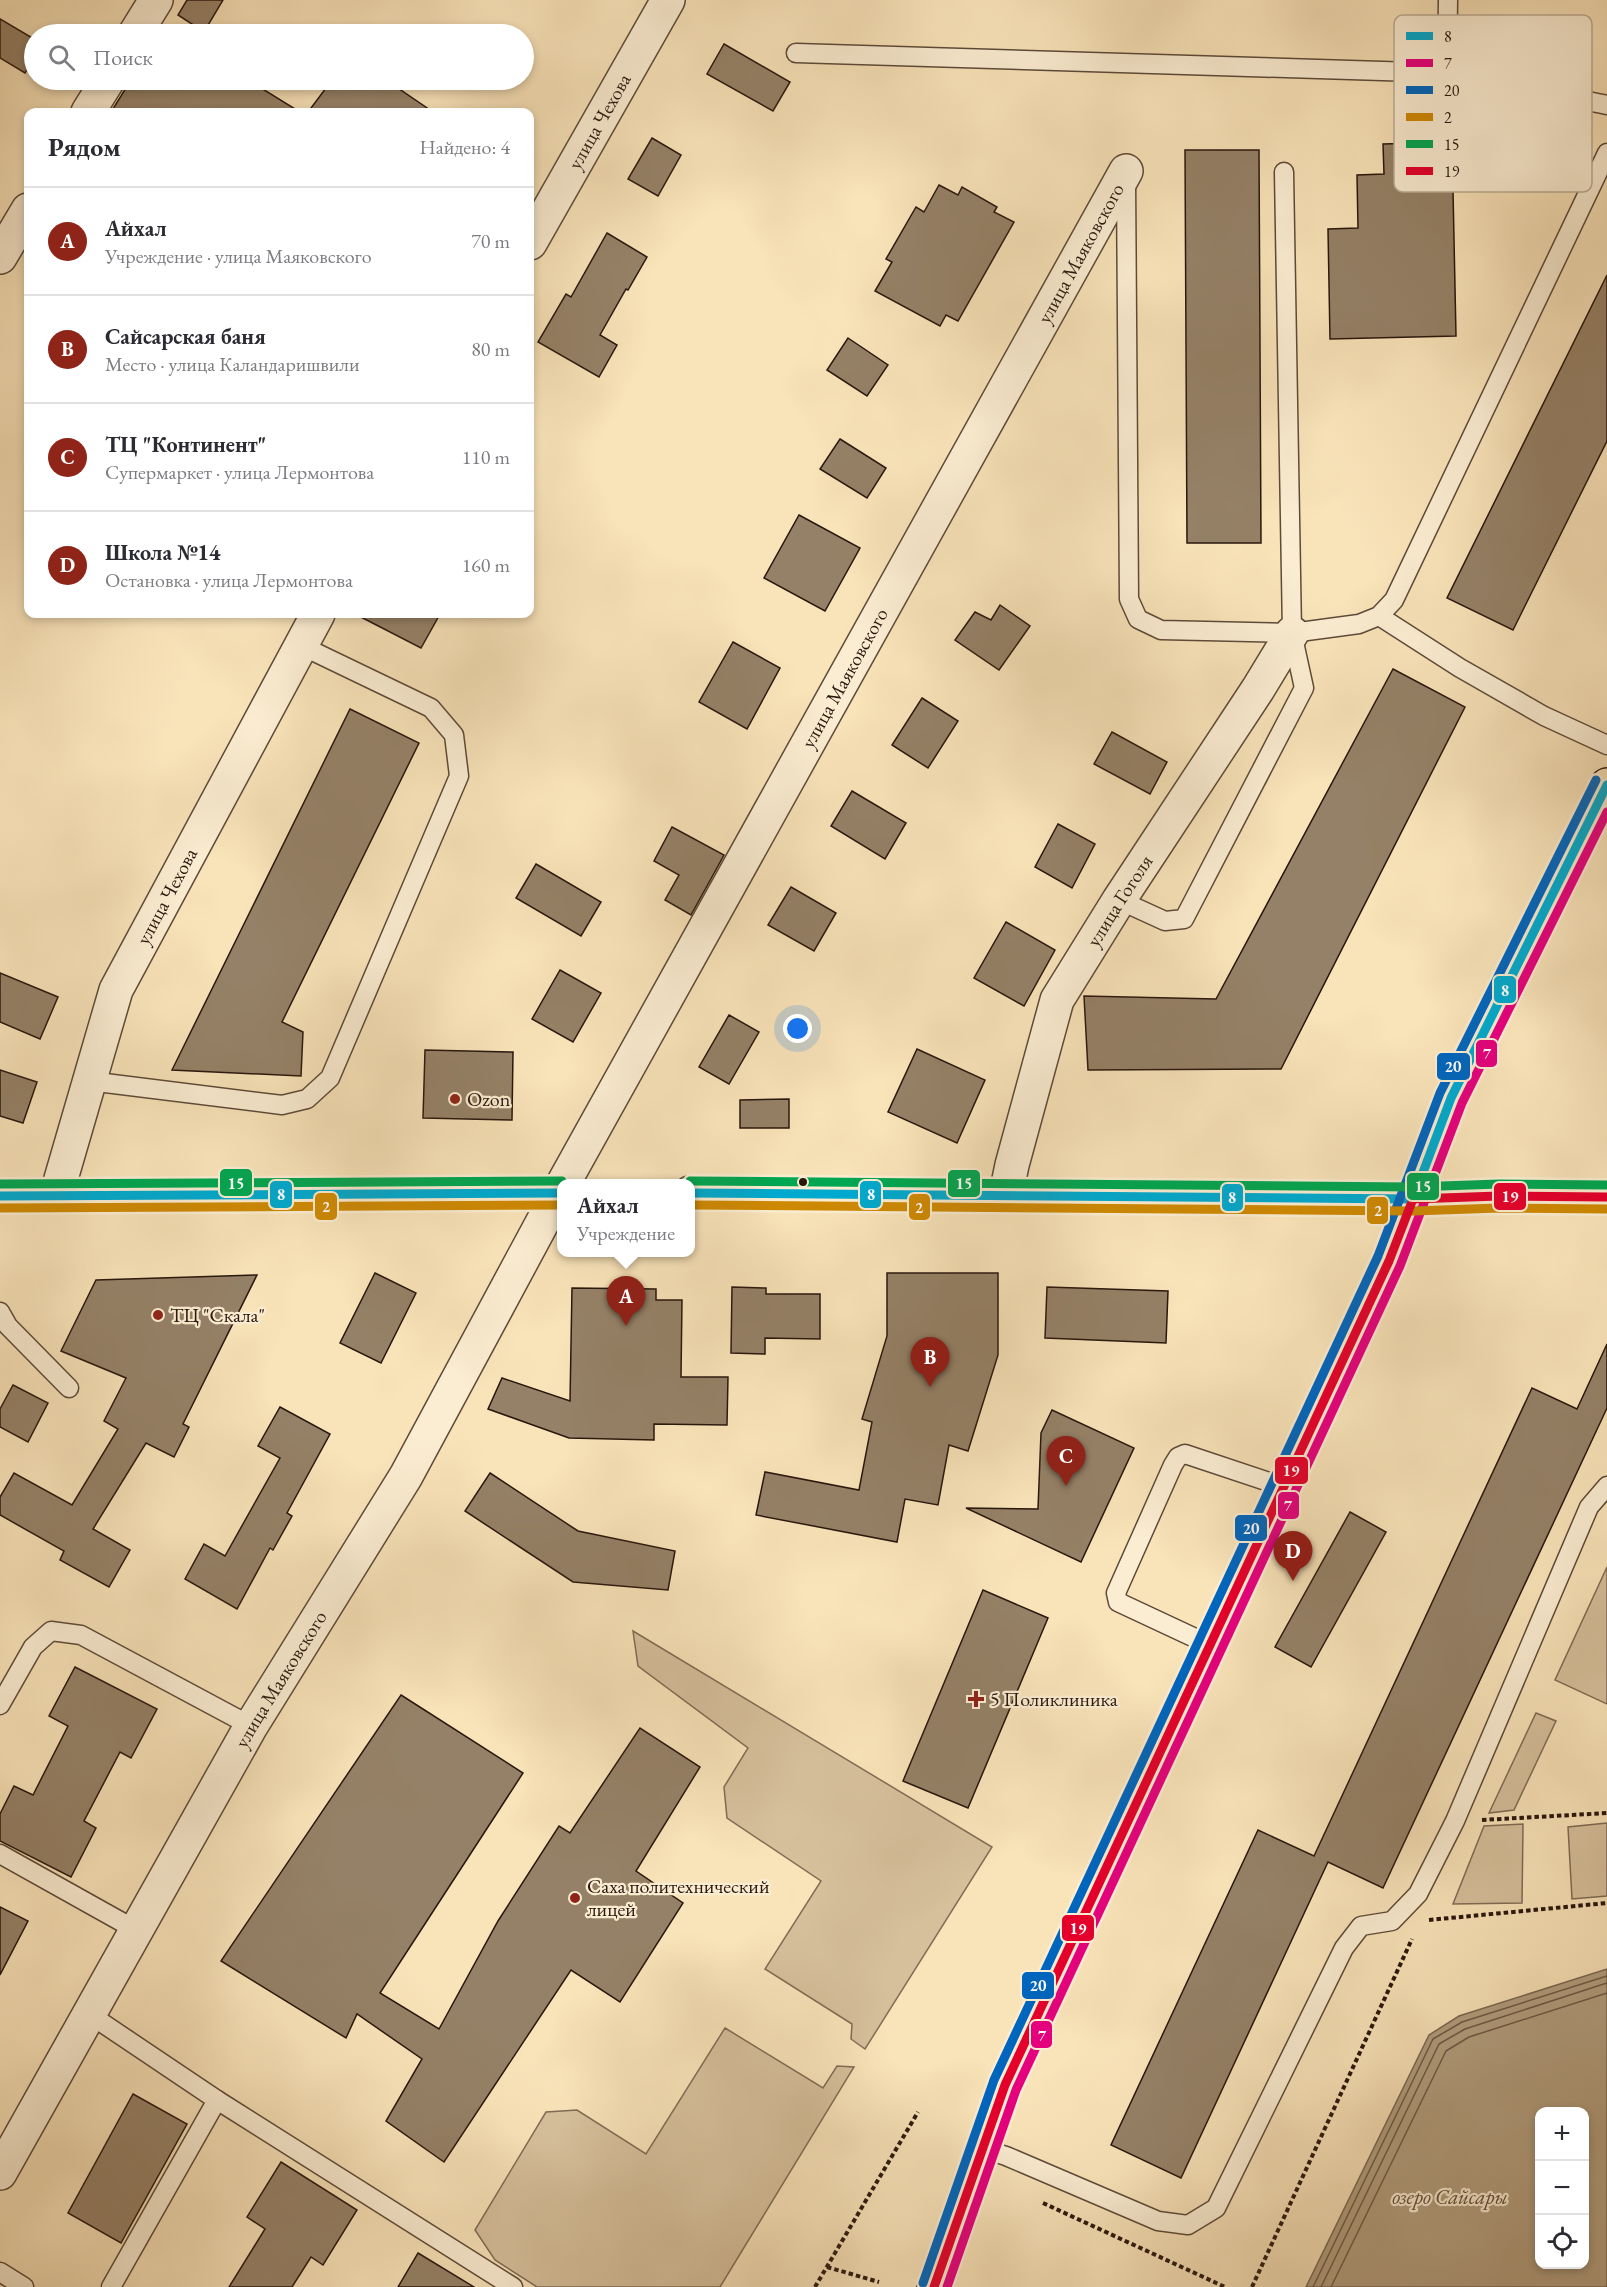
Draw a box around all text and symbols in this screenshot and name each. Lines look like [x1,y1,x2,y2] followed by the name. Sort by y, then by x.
[1394,15,1592,192] legend
[24,24,534,90] search box
[1444,26,1452,47] text: 8
[45,41,78,74] icon: search
[93,43,153,72] text: Поиск
[1444,53,1452,74] text: 7
[562,69,637,174] street label: улица Чехова
[1444,80,1460,101] text: 20
[1444,107,1452,128] text: 2
[48,130,121,164] text: Рядом
[419,134,510,160] text: Найдено: 4
[1444,134,1459,155] text: 15
[1444,161,1460,182] text: 19
[1031,178,1130,328] street label: улица Маяковского
[105,214,167,243] text: Айхал
[60,228,75,254] text: A
[471,228,510,254] text: 70 m
[105,243,372,269] text: Учреждение · улица Маяковского
[105,322,266,351] text: Сайсарская баня
[61,336,74,362] text: B
[471,336,510,362] text: 80 m
[105,351,359,377] text: Место · улица Каландаришвили
[105,430,266,459] text: ТЦ "Континент"
[60,444,75,470] text: C
[462,444,510,470] text: 110 m
[105,459,374,485] text: Супермаркет · улица Лермонтова
[105,538,220,567] text: Школа №14
[60,552,75,578] text: D
[462,552,510,578] text: 160 m
[105,567,353,593] text: Остановка · улица Лермонтова
[795,603,894,753] street label: улица Маяковского
[130,843,203,949] street label: улица Чехова
[1080,850,1158,951] street label: улица Гоголя
[1493,975,1517,1004] line badge: 8
[1501,980,1509,1001] text: 8
[783,1014,812,1043] your location
[1475,1039,1498,1068] line badge: 7
[1483,1043,1492,1064] text: 7
[1436,1052,1471,1081] line badge: 20
[1445,1056,1462,1077] text: 20
[467,1086,511,1112] place label: Ozon
[448,1092,462,1106] marker: Ozon
[219,1168,253,1197] line badge: 15
[947,1169,981,1198] line badge: 15
[1406,1172,1440,1201] line badge: 15
[228,1173,244,1194] text: 15
[956,1173,972,1194] text: 15
[797,1176,809,1188] unlabelled marker
[1415,1176,1431,1197] text: 15
[557,1179,695,1257] popup
[269,1180,293,1209] line badge: 8
[859,1180,882,1209] line badge: 8
[1493,1182,1527,1211] line badge: 19
[1221,1183,1244,1212] line badge: 8
[277,1184,285,1205] text: 8
[867,1184,875,1205] text: 8
[1502,1186,1519,1207] text: 19
[1228,1187,1236,1208] text: 8
[577,1191,639,1220] text: Айхал
[314,1192,338,1221] line badge: 2
[908,1193,931,1221] line badge: 2
[322,1196,331,1217] text: 2
[1366,1196,1389,1225] line badge: 2
[915,1197,924,1218] text: 2
[1374,1200,1383,1221] text: 2
[577,1220,675,1246] text: Учреждение
[606,1276,646,1326] pin: A
[170,1302,265,1328] place label: ТЦ "Скала"
[151,1308,165,1322] marker: ТЦ "Скала"
[910,1338,950,1387] pin: B
[1046,1436,1086,1486] pin: C
[1274,1456,1309,1485] line badge: 19
[1283,1460,1300,1481] text: 19
[1277,1491,1300,1520] line badge: 7
[1284,1495,1293,1516] text: 7
[1234,1514,1268,1542] line badge: 20
[1243,1518,1260,1539] text: 20
[1274,1532,1312,1581] pin: D
[228,1605,333,1752] street label: улица Маяковского
[990,1686,1118,1712] place label: 5 Поликлиника
[967,1690,985,1708] marker: 5 Поликлиника
[587,1873,770,1922] place label: Саха политехнический лицей
[568,1891,582,1905] marker: Саха политехнический лицей
[1061,1914,1095,1942] line badge: 19
[1070,1918,1087,1939] text: 19
[1021,1971,1055,2000] line badge: 20
[1030,1975,1047,1996] text: 20
[1030,2020,1053,2049] line badge: 7
[1038,2025,1047,2046] text: 7
[1535,2107,1589,2269] map controls
[1535,2107,1589,2161] button: +
[1535,2161,1589,2215] button: −
[1392,2183,1508,2210] water label: озеро Сайсары
[1535,2215,1589,2269] button: locate

